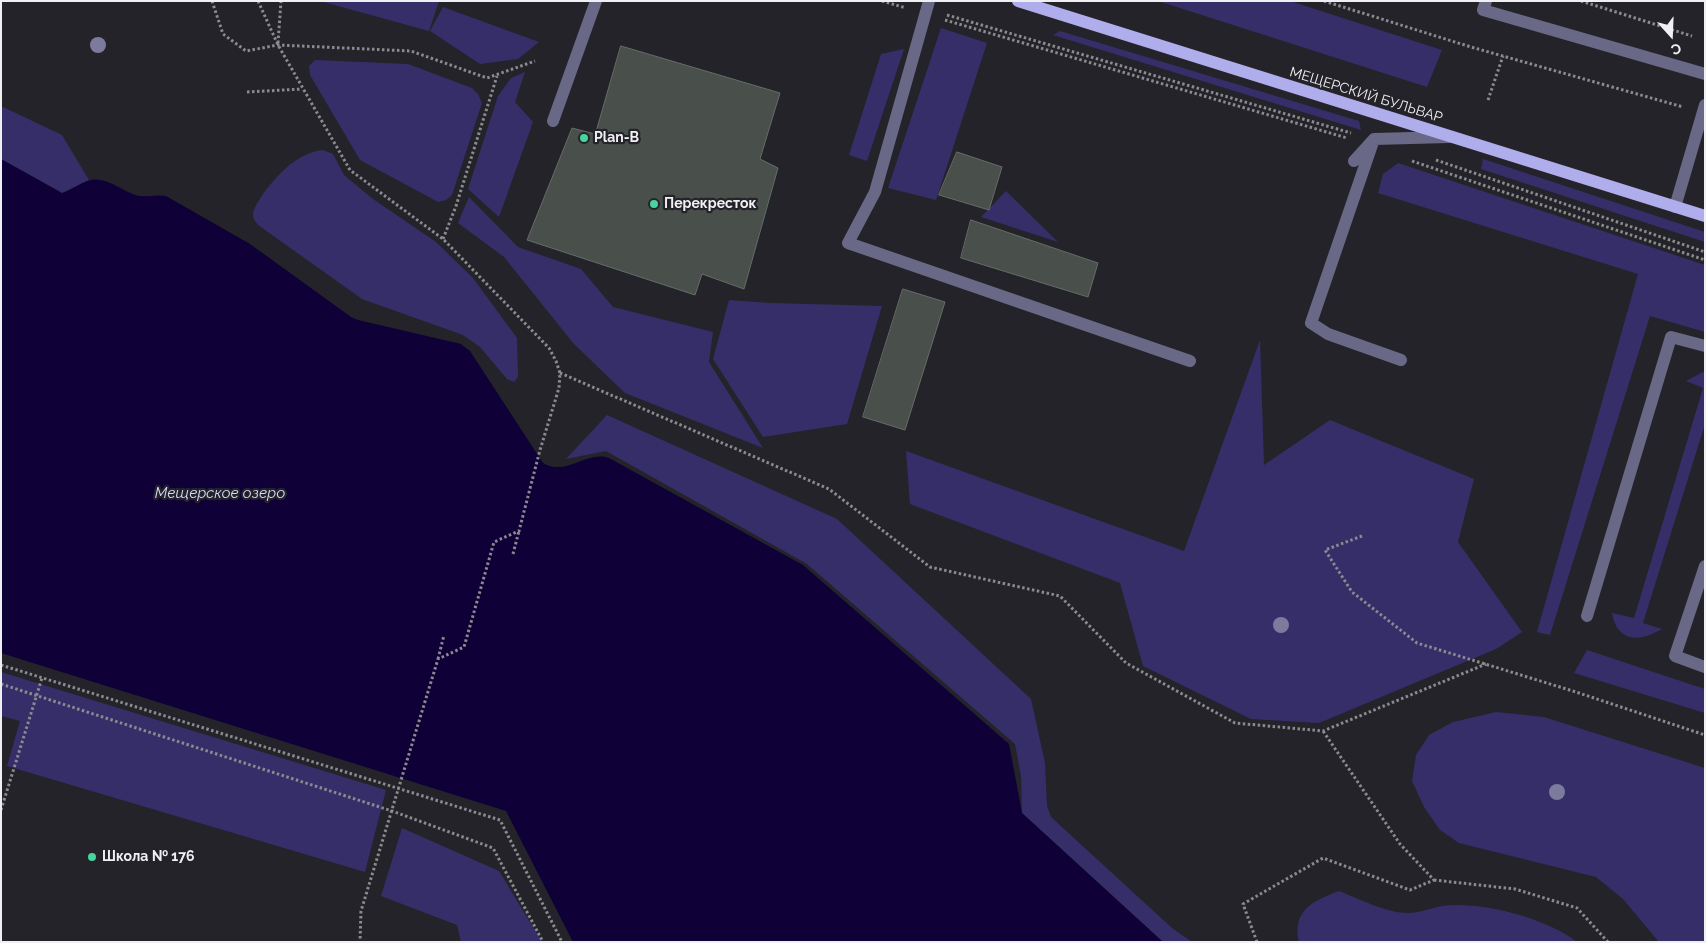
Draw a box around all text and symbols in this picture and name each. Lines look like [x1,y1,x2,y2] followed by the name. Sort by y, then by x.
[1646,10,1696,60] north arrow
[1669,40,1683,58] text: С
[1288,64,1444,126] street label: МЕЩЕРСКИЙ БУЛЬВАР
[594,130,639,146] place label: Plan-B
[578,132,590,144] marker: Plan-B
[664,196,756,212] place label: Перекресток
[648,198,660,210] marker: Перекресток
[155,484,285,502] water label: Мещерское озеро
[102,849,195,865] place label: Школа № 176
[86,851,98,863] marker: Школа № 176

